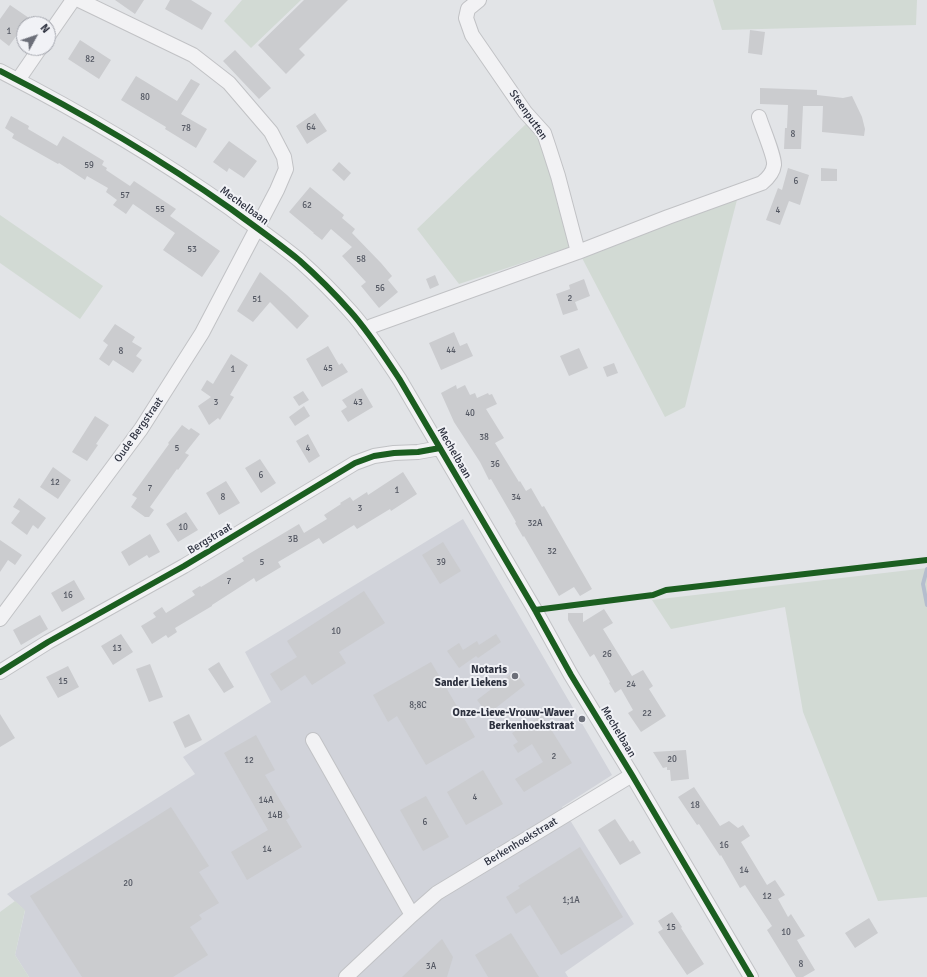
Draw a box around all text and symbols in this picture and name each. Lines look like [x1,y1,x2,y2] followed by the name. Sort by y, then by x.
[16,16,56,56] north arrow
[37,21,52,36] text: N
[7,27,11,37] house number: 1
[85,55,95,65] house number: 82
[506,88,550,142] street label: Steenputten
[140,93,150,103] house number: 80
[306,123,316,133] house number: 64
[181,124,191,134] house number: 78
[791,130,795,140] house number: 8
[84,161,94,171] house number: 59
[794,177,798,187] house number: 6
[217,184,271,228] street label: Mechelbaan
[120,191,130,201] house number: 57
[302,201,312,211] house number: 62
[155,205,165,215] house number: 55
[776,206,780,216] house number: 4
[187,245,197,255] house number: 53
[356,255,366,265] house number: 58
[375,284,385,294] house number: 56
[568,294,572,304] house number: 2
[252,295,262,305] house number: 51
[446,346,456,356] house number: 44
[119,347,123,357] house number: 8
[323,364,333,374] house number: 45
[231,365,235,375] house number: 1
[112,395,166,465] street label: Oude Bergstraat
[214,398,218,408] house number: 3
[353,398,363,408] house number: 43
[465,409,475,419] house number: 40
[434,425,474,481] street label: Mechelbaan
[479,433,489,443] house number: 38
[175,444,179,454] house number: 5
[306,444,310,454] house number: 4
[490,460,500,470] house number: 36
[259,471,263,481] house number: 6
[50,478,60,488] house number: 12
[148,484,152,494] house number: 7
[395,486,399,496] house number: 1
[221,493,225,503] house number: 8
[511,493,521,503] house number: 34
[358,504,362,514] house number: 3
[527,519,543,529] house number: 32A
[185,521,235,557] street label: Bergstraat
[178,523,188,533] house number: 10
[288,535,298,545] house number: 3B
[547,547,557,557] house number: 32
[260,558,264,568] house number: 5
[436,558,446,568] house number: 39
[227,577,231,587] house number: 7
[63,591,73,601] house number: 16
[331,627,341,637] house number: 10
[112,644,122,654] house number: 13
[602,650,612,660] house number: 26
[435,663,507,689] place label: Notaris Sander Liekens
[510,671,520,681] marker: Notaris Sander Liekens
[58,677,68,687] house number: 15
[626,680,636,690] house number: 24
[409,701,427,711] house number: 8;8C
[598,704,638,760] street label: Mechelbaan
[453,706,574,732] place label: Onze-Lieve-Vrouw-Waver Berkenhoekstraat
[642,709,652,719] house number: 22
[577,714,587,724] marker: Onze-Lieve-Vrouw-Waver Berkenhoekstraat
[552,752,556,762] house number: 2
[667,755,677,765] house number: 20
[244,756,254,766] house number: 12
[473,793,477,803] house number: 4
[258,796,274,806] house number: 14A
[690,801,700,811] house number: 18
[267,811,283,821] house number: 14B
[482,815,560,869] street label: Berkenhoekstraat
[423,818,427,828] house number: 6
[719,841,729,851] house number: 16
[262,845,272,855] house number: 14
[739,866,749,876] house number: 14
[123,879,133,889] house number: 20
[762,892,772,902] house number: 12
[562,896,580,906] house number: 1;1A
[666,923,676,933] house number: 15
[781,928,791,938] house number: 10
[799,960,803,970] house number: 8
[426,962,436,972] house number: 3A

